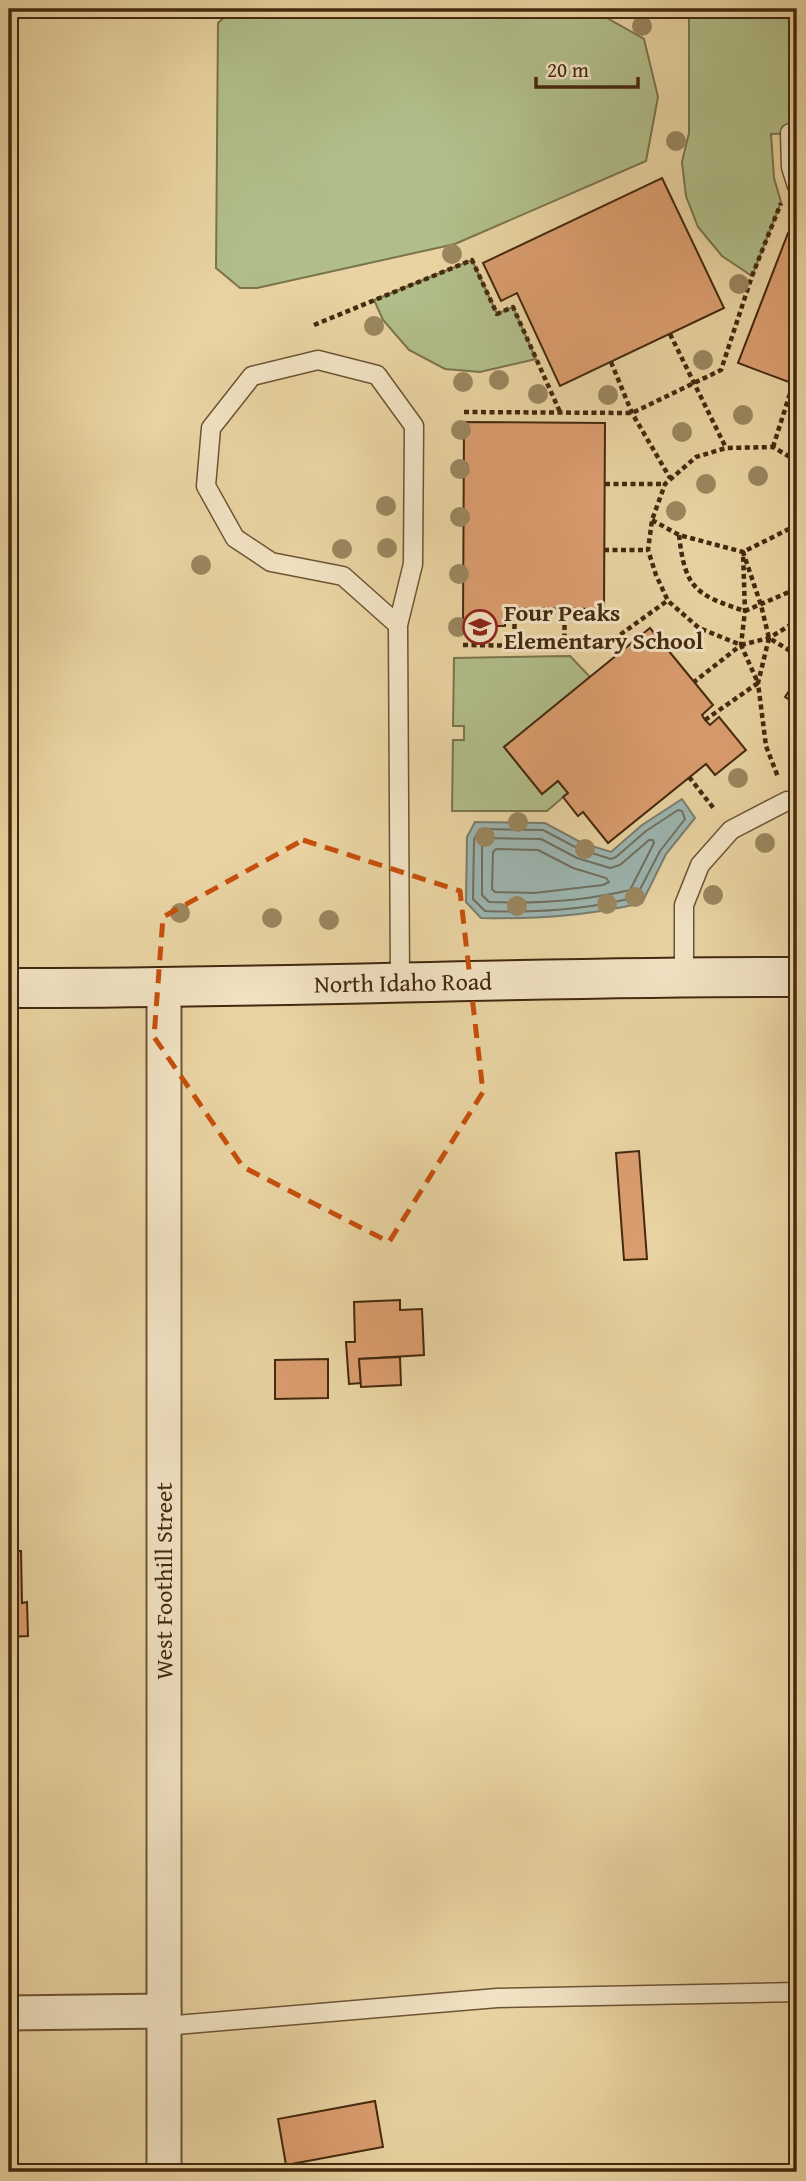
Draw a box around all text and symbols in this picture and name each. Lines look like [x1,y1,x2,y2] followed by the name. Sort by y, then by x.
[536,46,638,90] scale bar
[547,54,589,85] text: 20 m
[504,595,704,658] place label: Four Peaks Elementary School
[461,608,499,646] school or university icon: Four Peaks Elementary School
[314,963,492,1002] street label: North Idaho Road
[146,1482,181,1680] street label: West Foothill Street

